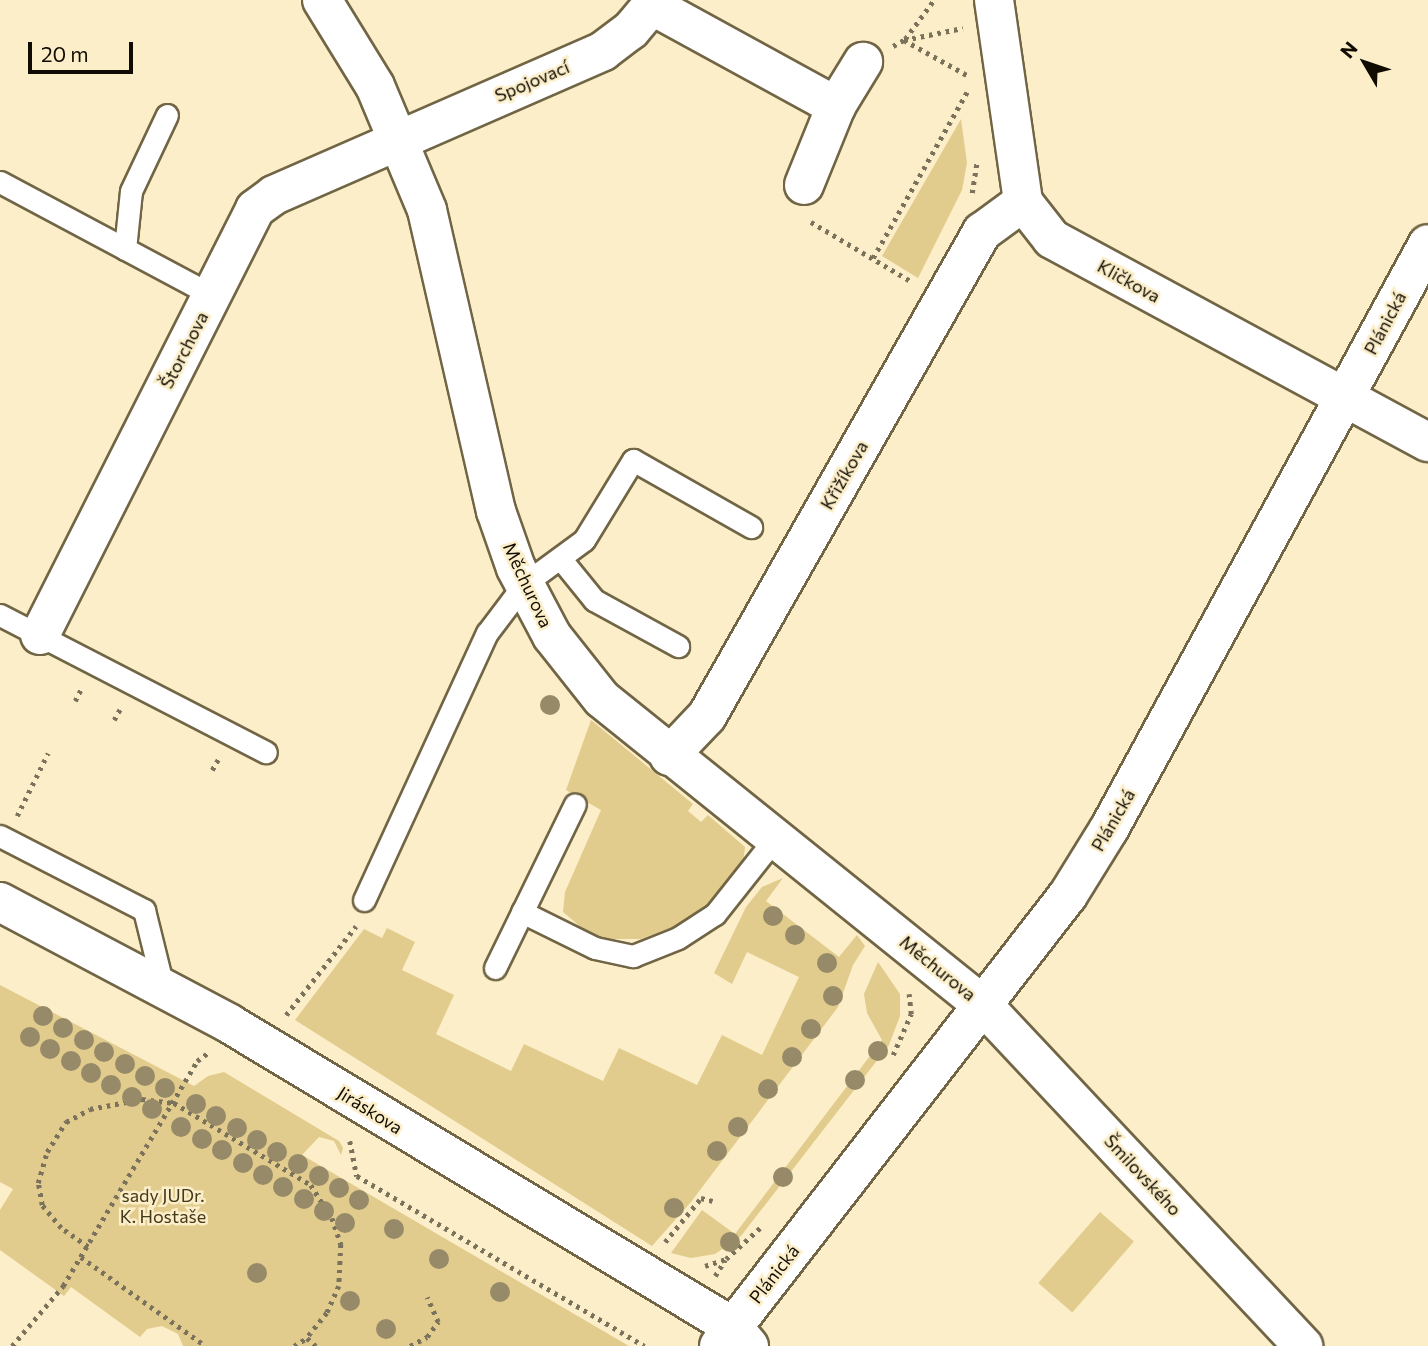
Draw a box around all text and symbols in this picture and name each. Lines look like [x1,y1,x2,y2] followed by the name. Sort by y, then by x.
[32,28,136,72] scale bar
[1330,28,1400,98] north arrow
[1335,37,1362,62] text: N
[41,41,89,66] text: 20 m
[491,56,573,106] street label: Spojovací
[1094,255,1164,307] street label: Kličkova
[1359,288,1411,358] street label: Plánická
[155,308,213,392] street label: Štorchova
[816,437,872,513] street label: Křižíkova
[499,539,557,631] street label: Měchurova
[1087,785,1139,855] street label: Plánická
[896,931,980,1005] street label: Měchurova
[333,1082,407,1138] street label: Jiráskova
[1100,1130,1186,1220] street label: Šmilovského
[120,1185,206,1228] park label: sady JUDr. K. Hostaše
[745,1241,803,1307] street label: Plánická

